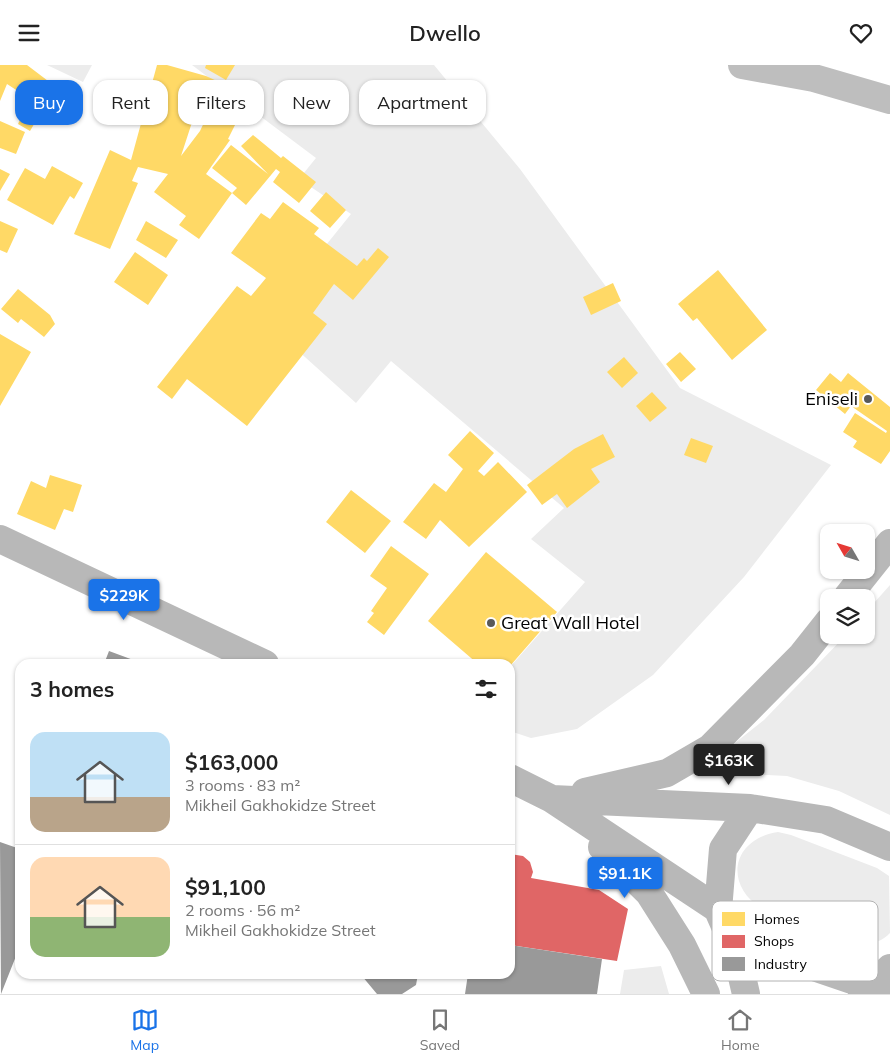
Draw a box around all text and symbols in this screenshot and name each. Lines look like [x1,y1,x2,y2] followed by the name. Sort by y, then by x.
[15,19,43,47] icon: menu
[409,19,481,47] text: Dwello
[847,19,875,47] icon: heart
[15,80,83,125] chip: Buy
[93,80,168,125] chip: Rent
[178,80,264,125] chip: Filters
[274,80,349,125] chip: New
[359,80,486,125] chip: Apartment
[805,387,858,410] place label: Eniseli
[862,393,874,405] marker: Eniseli
[820,524,875,579] north arrow
[820,524,875,644] map controls
[89,579,159,621] pin: $229K
[99,585,149,605] text: $229K
[820,589,875,644] button: layers
[501,611,639,634] place label: Great Wall Hotel
[485,617,497,629] marker: Great Wall Hotel
[472,675,500,703] icon: filters
[30,676,114,702] text: 3 homes
[694,743,764,786] pin: $163K
[185,749,278,775] text: $163,000
[704,750,754,770] text: $163K
[70,752,130,812] icon: home
[185,775,300,795] text: 3 rooms · 83 m²
[185,795,376,815] text: Mikheil Gakhokidze Street
[584,857,666,899] pin: $91.1K
[598,863,652,883] text: $91.1K
[185,874,266,900] text: $91,100
[70,877,130,937] icon: home
[185,900,300,920] text: 2 rooms · 56 m²
[712,901,878,981] legend
[754,910,800,928] text: Homes
[185,920,376,940] text: Mikheil Gakhokidze Street
[754,932,794,950] text: Shops
[754,955,808,973] text: Industry
[130,1006,159,1054] tab: Map
[420,1006,460,1054] tab: Saved
[721,1006,760,1054] tab: Home

